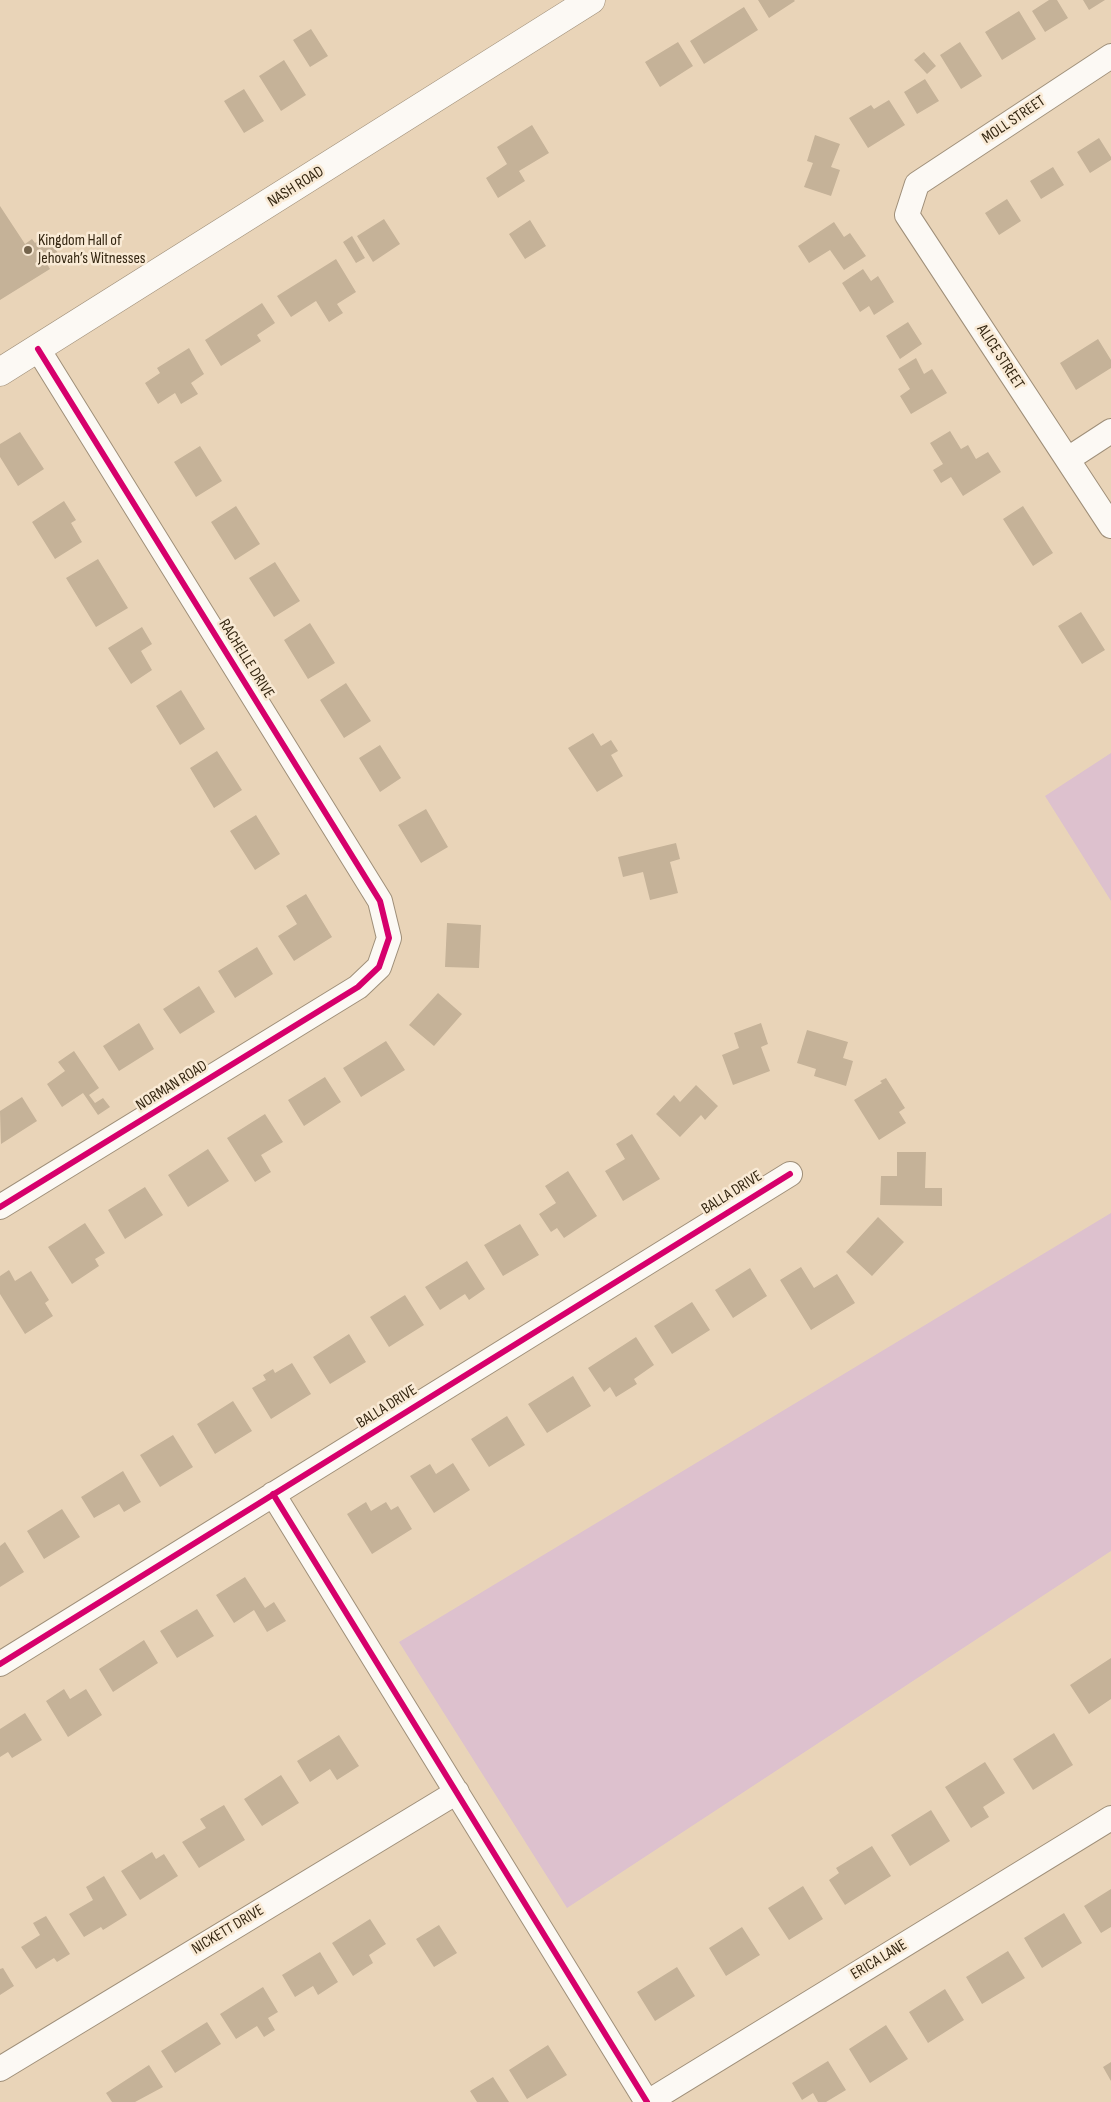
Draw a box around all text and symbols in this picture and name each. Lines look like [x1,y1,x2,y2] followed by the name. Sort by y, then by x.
[979,92,1049,148] street label: MOLL STREET
[264,162,328,212] street label: NASH ROAD
[38,231,146,269] place label: Kingdom Hall of Jehovah’s Witnesses
[22,244,34,256] marker: Kingdom Hall of Jehovah’s Witnesses
[972,321,1028,393] street label: ALICE STREET
[214,616,278,702] street label: RACHELLE DRIVE
[133,1057,211,1115] street label: NORMAN ROAD
[698,1167,766,1219] street label: BALLA DRIVE
[353,1381,421,1433] street label: BALLA DRIVE
[188,1901,268,1959] street label: NICKETT DRIVE
[847,1936,911,1984] street label: ERICA LANE

